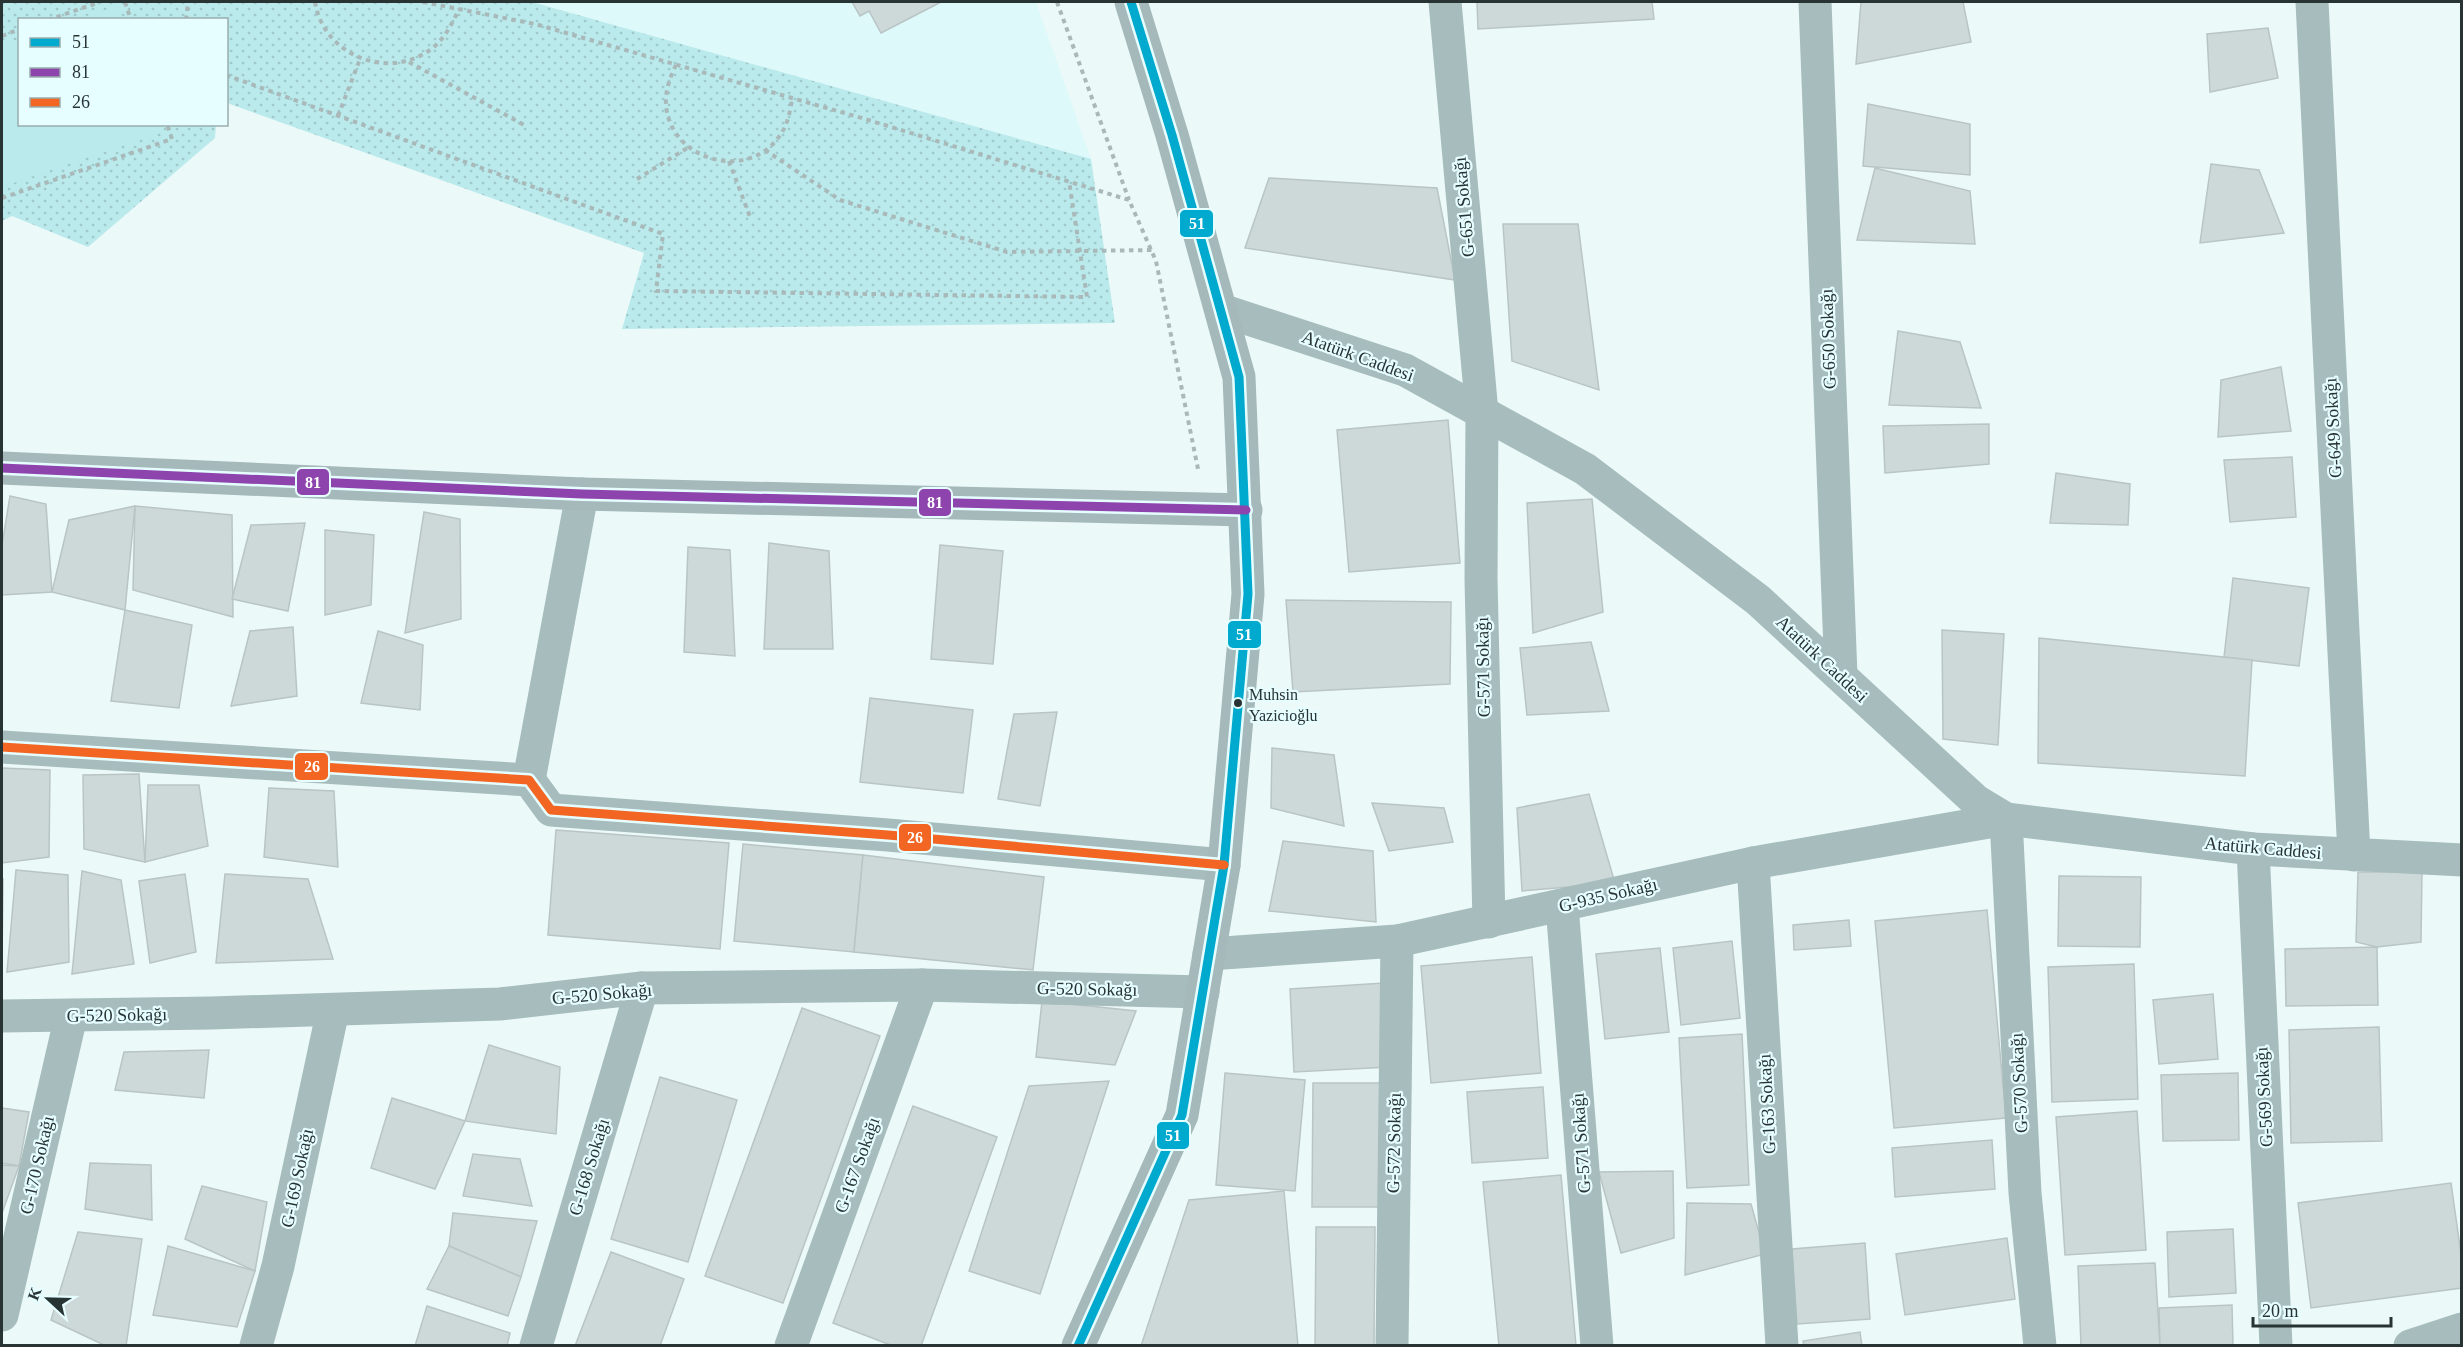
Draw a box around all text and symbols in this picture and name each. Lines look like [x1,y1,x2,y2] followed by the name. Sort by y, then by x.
[18,18,228,126] legend
[72,32,90,52] text: 51
[72,62,90,82] text: 81
[72,92,90,112] text: 26
[1450,156,1478,258] street label: G-651 Sokağı
[1179,209,1214,238] line badge: 51
[1189,215,1205,232] text: 51
[1816,288,1840,390] street label: G-650 Sokağı
[1299,327,1417,385] street label: Atatürk Caddesi
[2320,377,2346,479] street label: G-649 Sokağı
[296,468,330,496] line badge: 81
[305,474,321,491] text: 81
[918,488,952,517] line badge: 81
[927,494,943,511] text: 81
[1772,612,1872,706] street label: Atatürk Caddesi
[1472,617,1494,717] street label: G-571 Sokağı
[1227,620,1262,649] line badge: 51
[1236,626,1252,643] text: 51
[1249,686,1318,725] place label: Muhsin Yazicioğlu
[1232,697,1244,709] marker: Muhsin Yazicioğlu
[294,752,329,781] line badge: 26
[304,758,320,775] text: 26
[898,823,932,852] line badge: 26
[907,829,923,846] text: 26
[2204,833,2322,863] street label: Atatürk Caddesi
[1557,874,1659,916] street label: G-935 Sokağı
[1037,978,1137,1000] street label: G-520 Sokağı
[551,980,653,1008] street label: G-520 Sokağı
[67,1004,167,1026] street label: G-520 Sokağı
[2006,1032,2032,1134] street label: G-570 Sokağı
[2251,1046,2277,1148] street label: G-569 Sokağı
[1754,1053,1780,1155] street label: G-163 Sokağı
[1568,1092,1594,1194] street label: G-571 Sokağı
[1383,1093,1405,1193] street label: G-572 Sokağı
[16,1114,58,1216] street label: G-170 Sokağı
[830,1114,884,1216] street label: G-167 Sokağı
[565,1116,613,1218] street label: G-168 Sokağı
[1156,1121,1190,1150] line badge: 51
[277,1127,317,1229] street label: G-169 Sokağı
[1165,1127,1181,1144] text: 51
[18,1269,78,1329] north arrow
[24,1284,45,1303] text: K
[2253,1290,2391,1328] scale bar
[2262,1301,2299,1321] text: 20 m

